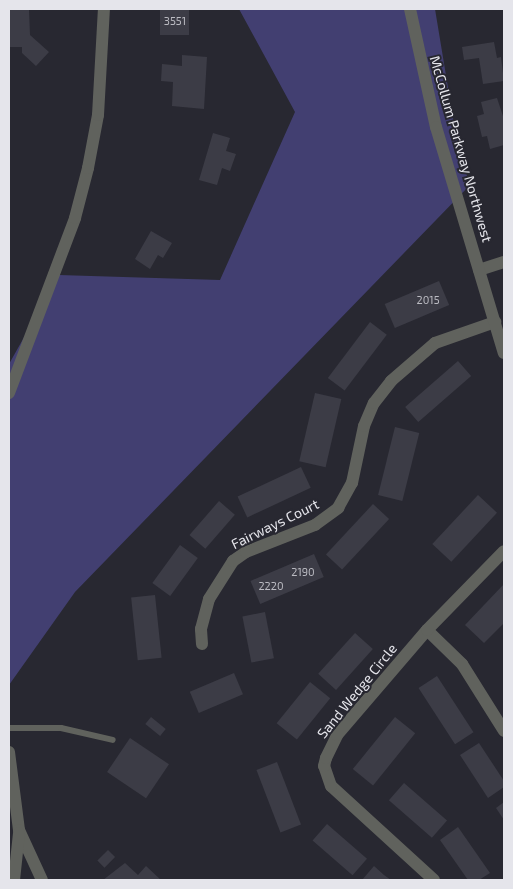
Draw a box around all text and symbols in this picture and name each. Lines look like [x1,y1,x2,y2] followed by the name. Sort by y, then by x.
[164,14,186,28] house number: 3551
[426,54,496,244] street label: McCollum Parkway Northwest
[416,293,440,307] house number: 2015
[228,495,322,553] street label: Fairways Court
[291,565,315,579] house number: 2190
[258,579,284,593] house number: 2220
[314,640,400,742] street label: Sand Wedge Circle

